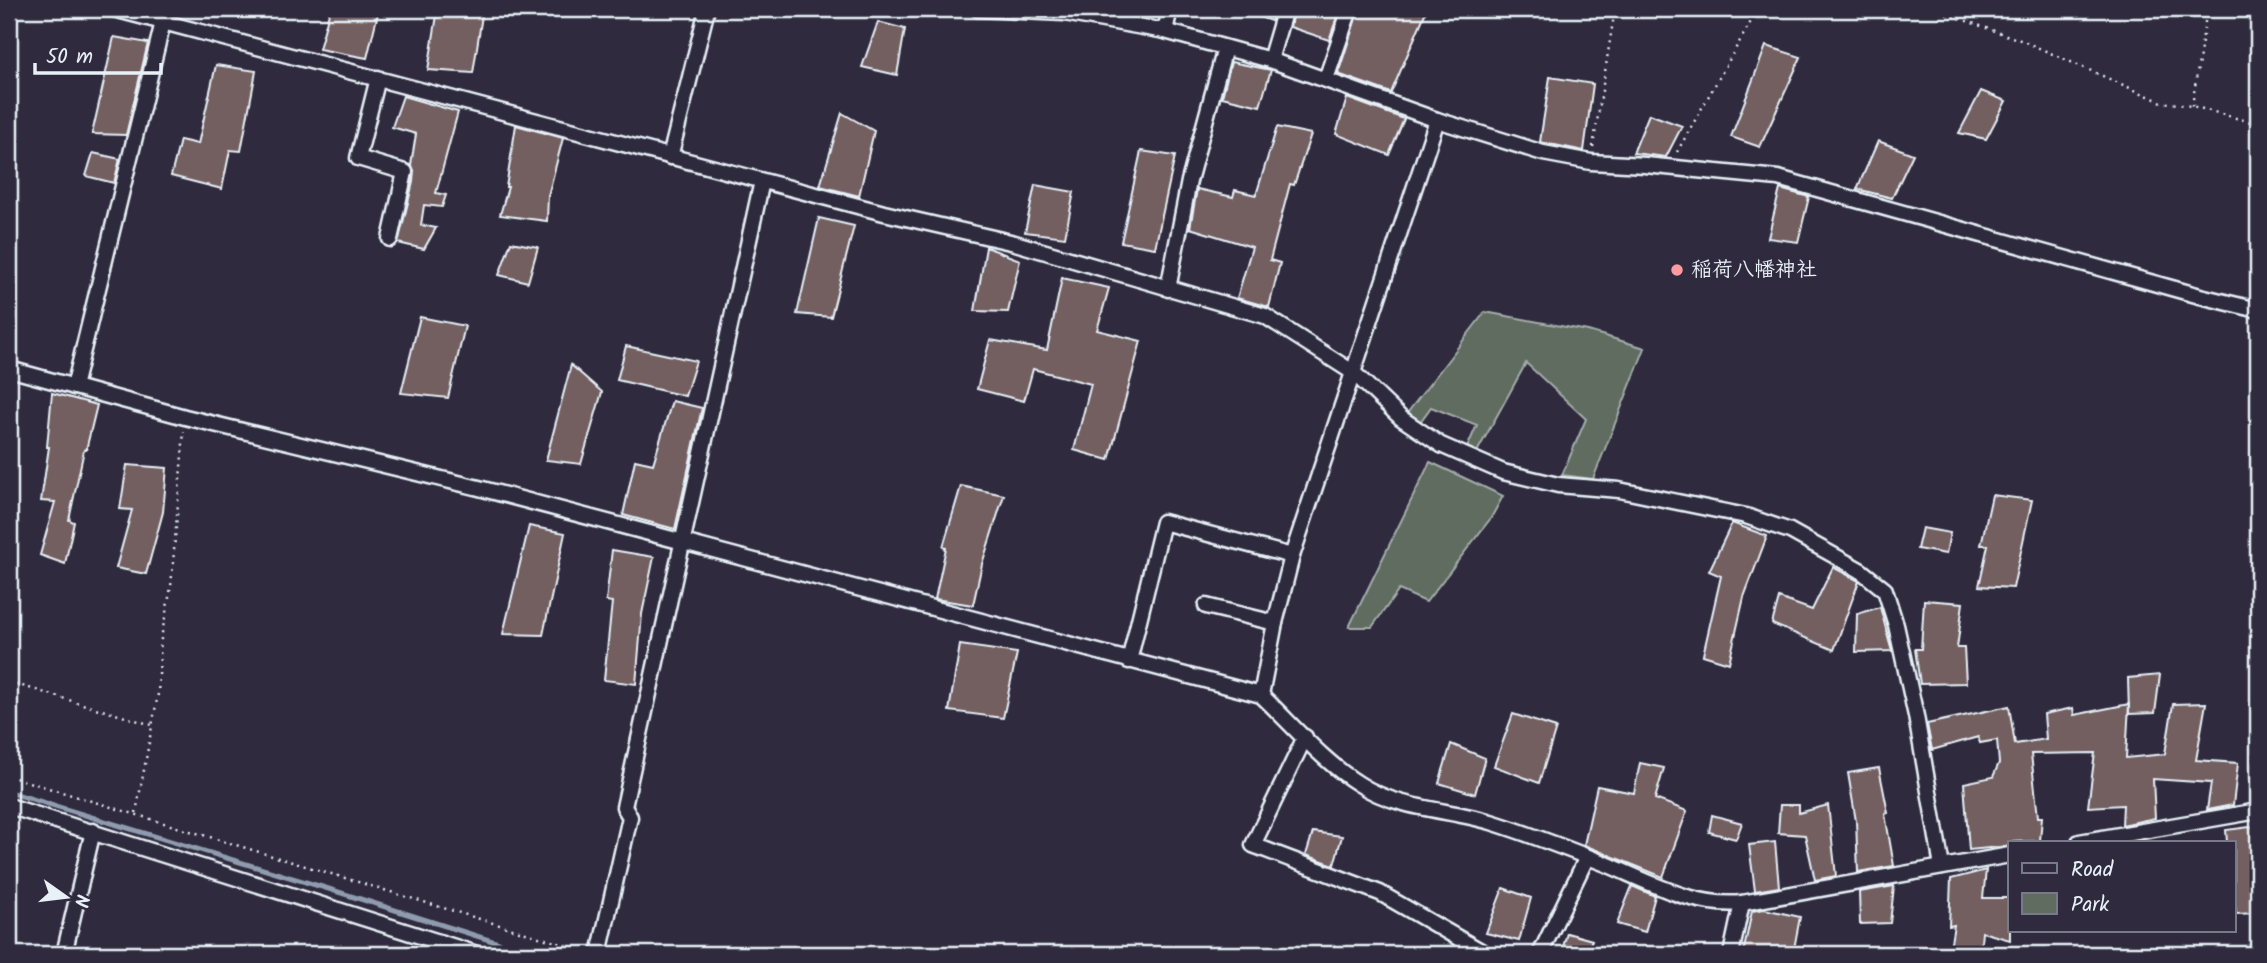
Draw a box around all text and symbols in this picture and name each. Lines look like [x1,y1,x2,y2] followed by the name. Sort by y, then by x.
[35,32,161,76] scale bar
[46,41,93,74] text: 50 m
[1691,254,1817,287] place label: 稲荷八幡神社
[1669,262,1685,278] marker: 稲荷八幡神社
[2008,841,2236,932] legend
[2071,854,2114,887] text: Road
[32,862,102,932] north arrow
[2071,889,2109,922] text: Park
[65,891,97,910] text: N

